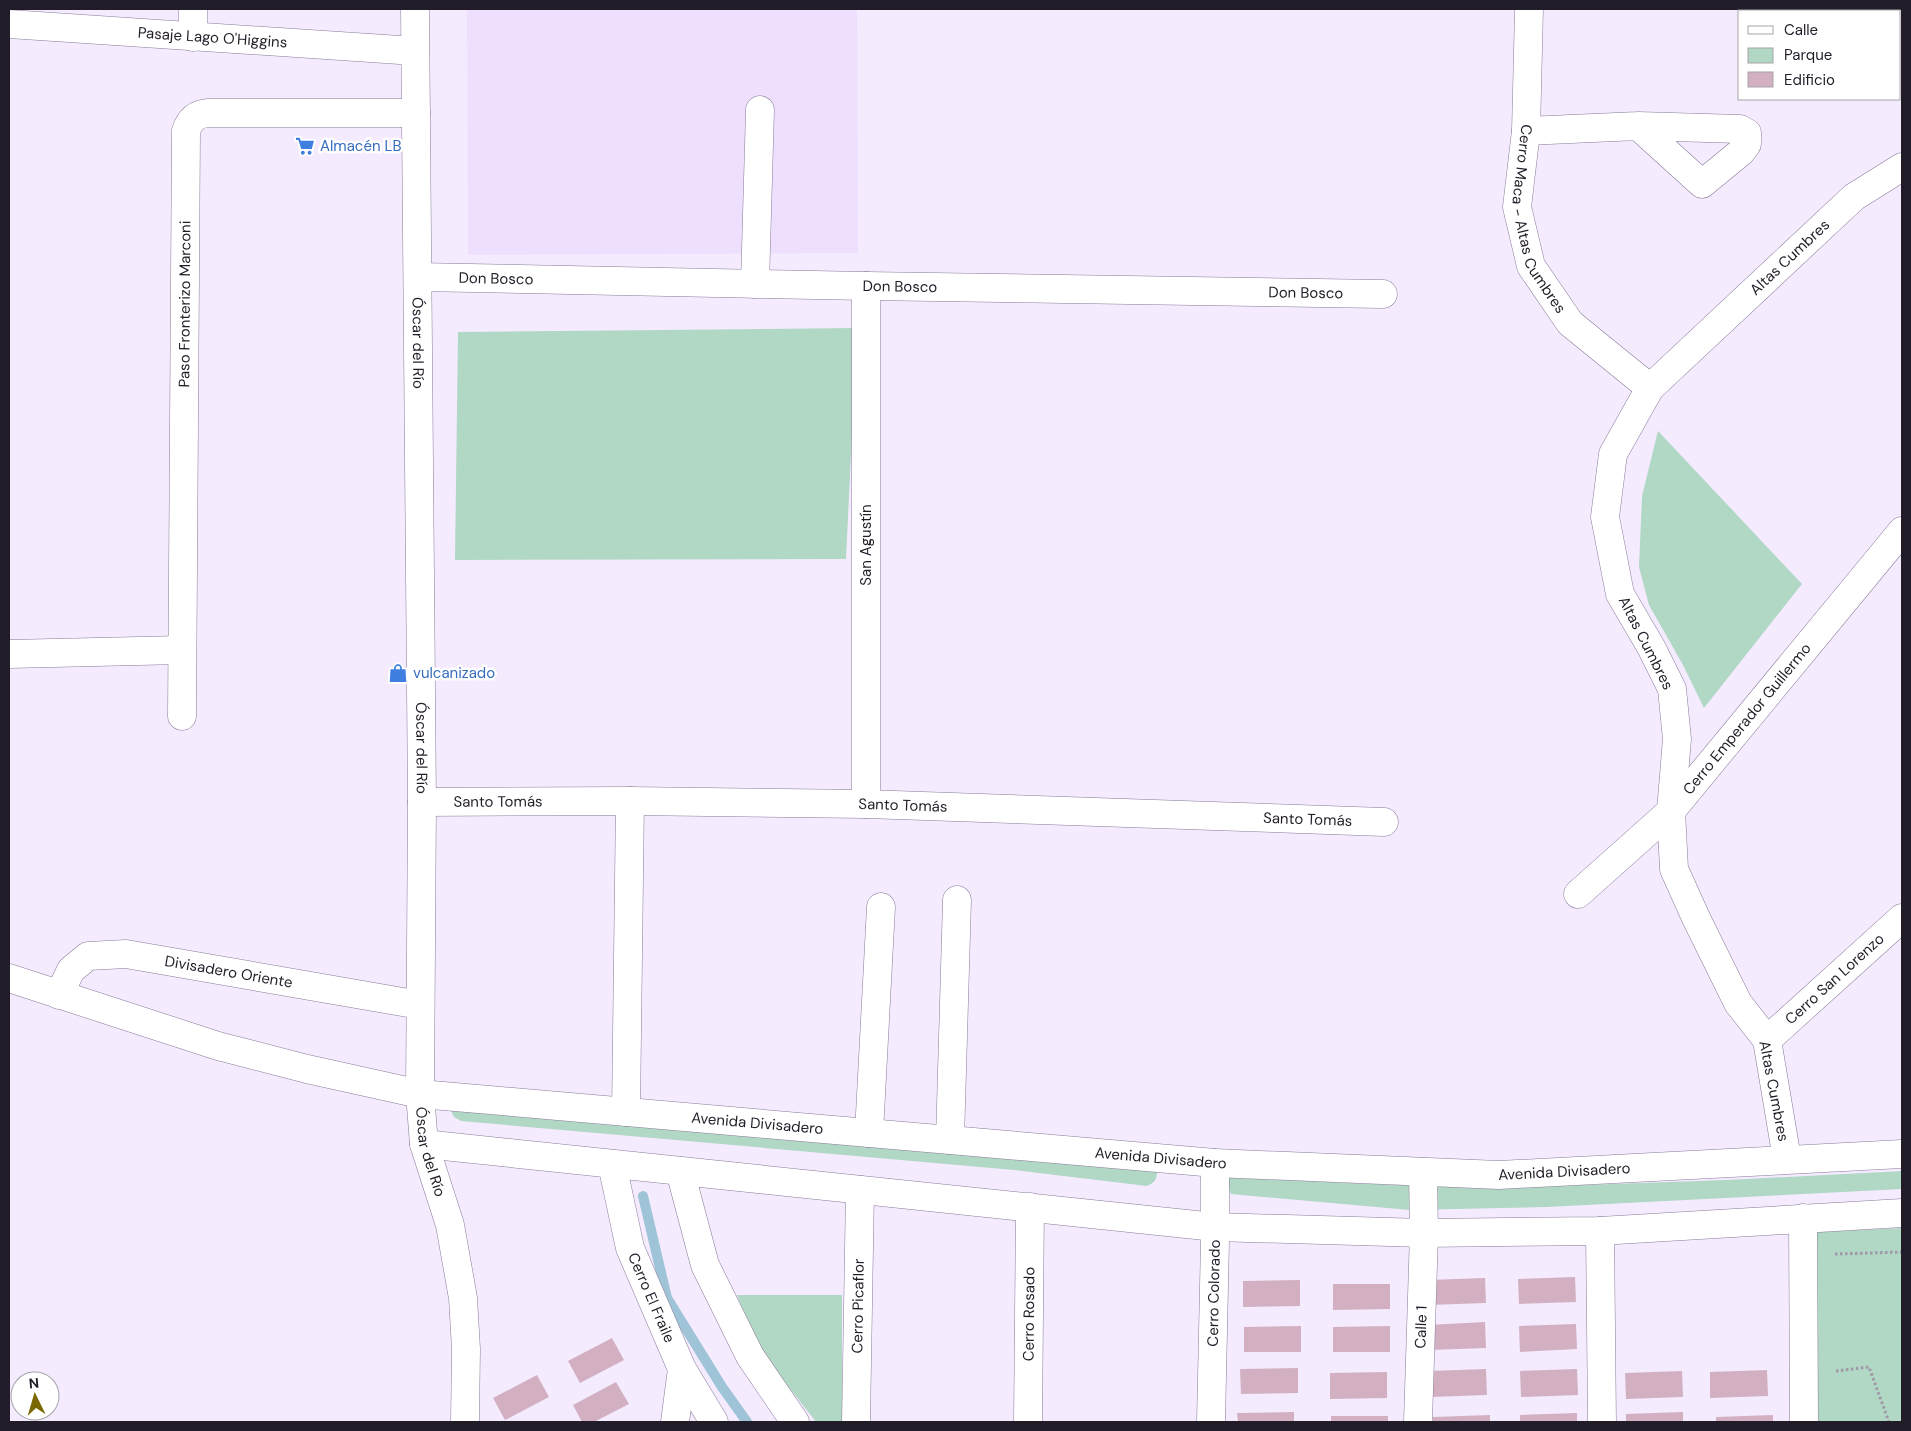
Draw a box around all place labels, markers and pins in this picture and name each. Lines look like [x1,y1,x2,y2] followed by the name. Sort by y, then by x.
[294,135,316,157] supermarket icon: Almacén LB
[320,136,401,156] place label: Almacén LB
[387,662,409,684] shop icon: vulcanizado
[413,663,495,683] place label: vulcanizado

